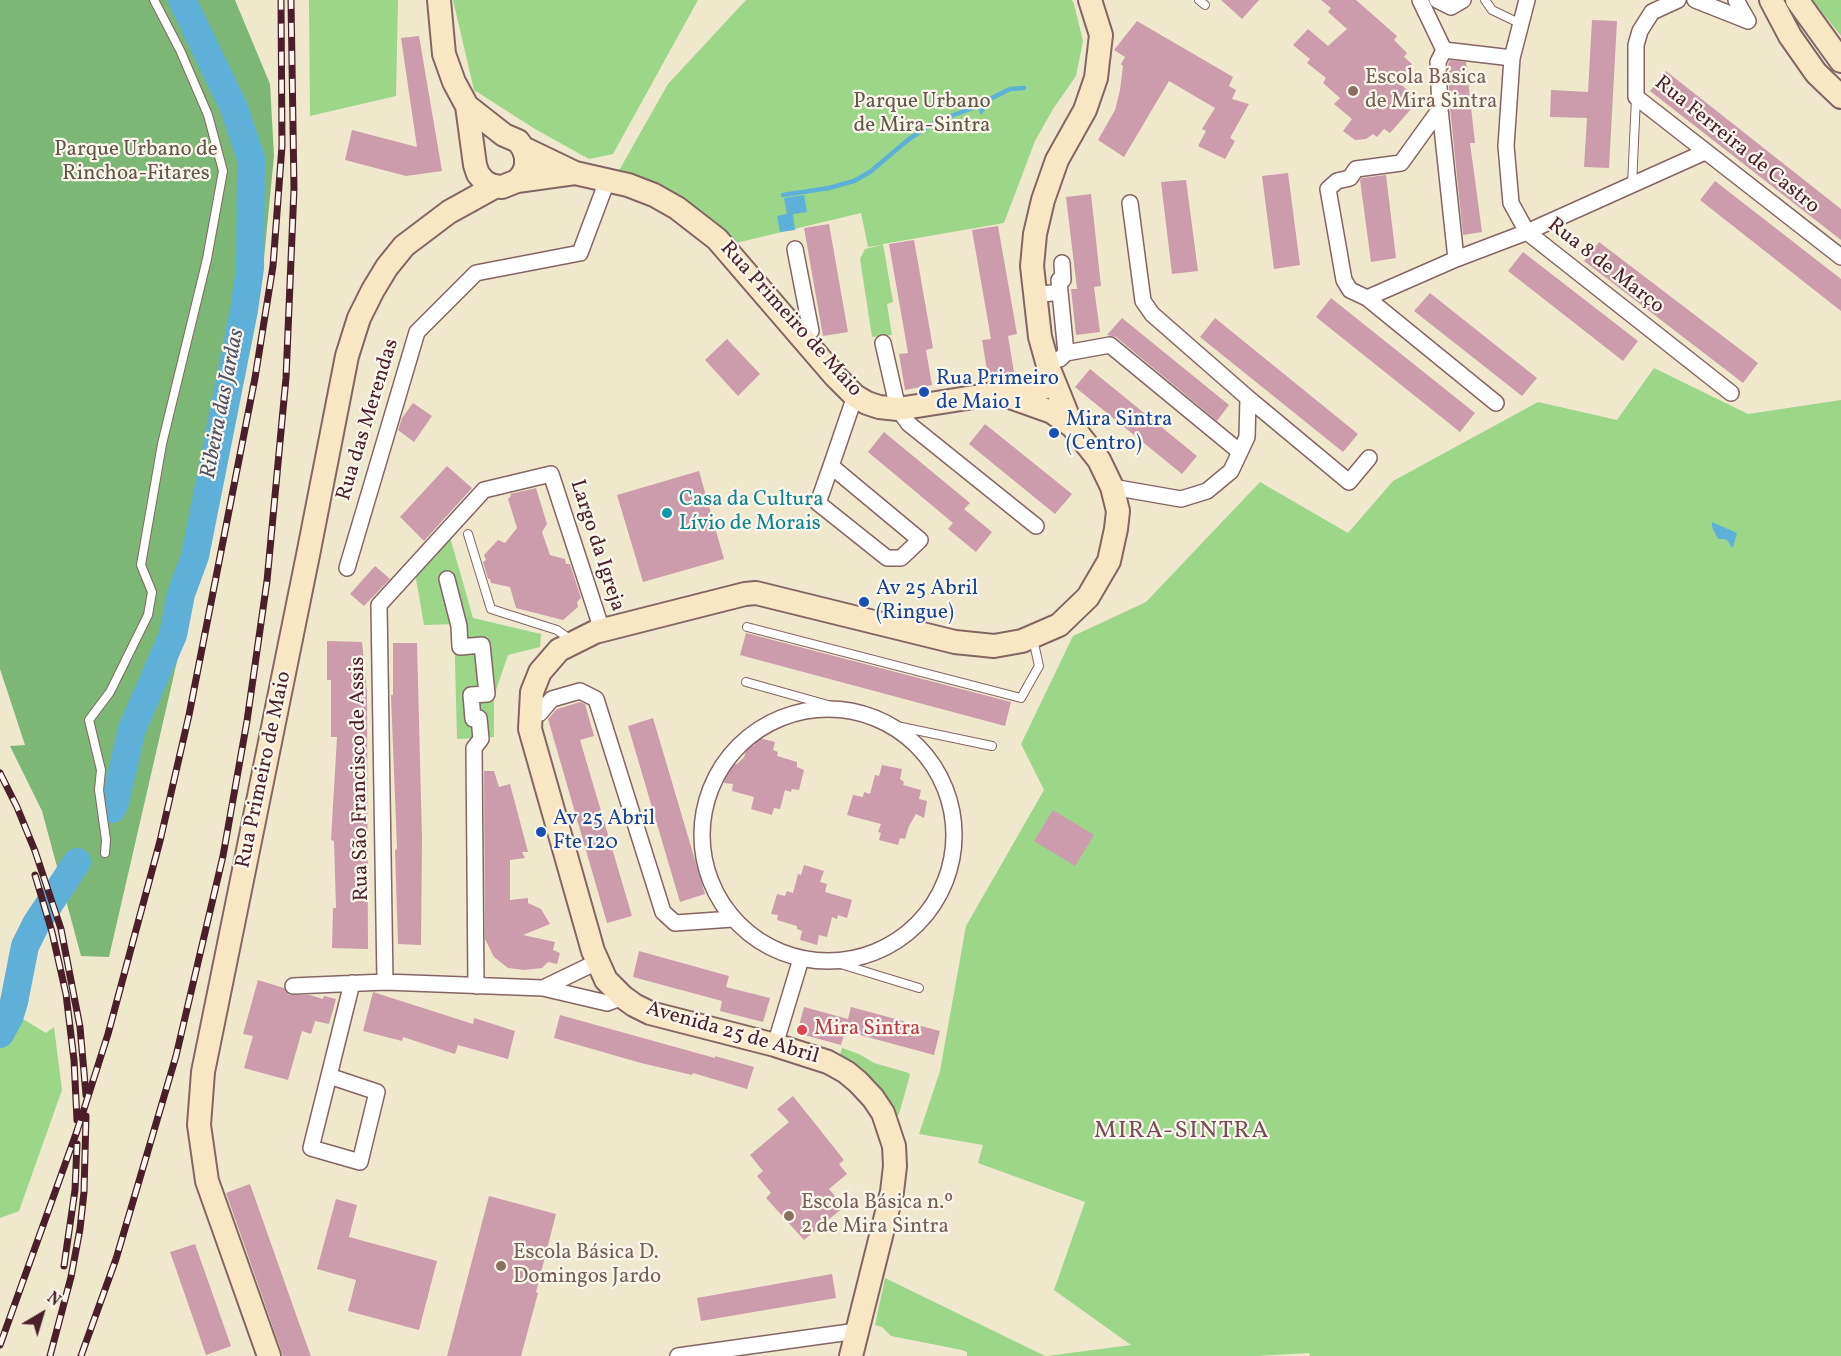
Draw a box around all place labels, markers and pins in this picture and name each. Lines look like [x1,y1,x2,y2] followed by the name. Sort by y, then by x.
[1365,66,1497,116] place label: Escola Básica de Mira Sintra
[1346,84,1360,98] marker: Escola Básica de Mira Sintra
[936,367,1059,417] place label: Rua Primeiro de Maio 1
[917,385,931,399] marker: Rua Primeiro de Maio 1
[1066,408,1172,458] place label: Mira Sintra (Centro)
[1047,426,1061,440] marker: Mira Sintra (Centro)
[679,488,824,538] place label: Casa da Cultura Lívio de Morais
[660,506,674,520] marker: Casa da Cultura Lívio de Morais
[876,577,978,627] place label: Av 25 Abril (Ringue)
[857,595,871,609] marker: Av 25 Abril (Ringue)
[553,807,655,857] place label: Av 25 Abril Fte 120
[534,825,548,839] marker: Av 25 Abril Fte 120
[814,1017,920,1043] place label: Mira Sintra
[795,1023,809,1037] marker: Mira Sintra
[801,1191,953,1241] place label: Escola Básica n.º 2 de Mira Sintra
[782,1209,796,1223] marker: Escola Básica n.º 2 de Mira Sintra
[513,1241,661,1291] place label: Escola Básica D. Domingos Jardo
[494,1259,508,1273] marker: Escola Básica D. Domingos Jardo

